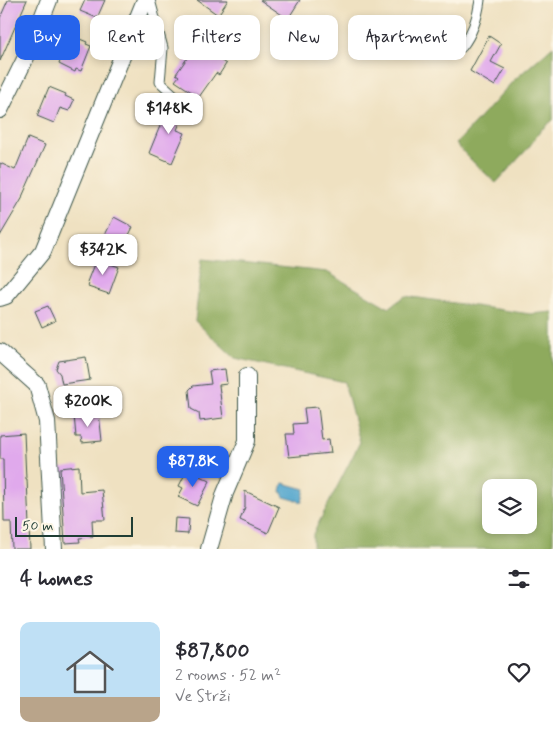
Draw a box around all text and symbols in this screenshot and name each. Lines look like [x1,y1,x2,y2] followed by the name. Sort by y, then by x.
[15,15,80,60] chip: Buy
[90,15,164,60] chip: Rent
[174,15,260,60] chip: Filters
[270,15,338,60] chip: New
[348,15,466,60] chip: Apartment
[134,92,204,135] pin: $148K
[146,98,192,119] text: $148K
[68,234,138,276] pin: $342K
[79,239,127,260] text: $342K
[53,386,123,428] pin: $200K
[64,391,112,412] text: $200K
[152,446,234,488] pin: $87.8K
[168,451,218,472] text: $87.8K
[482,479,537,534] map controls
[482,479,537,534] button: layers
[15,514,132,537] scale bar
[22,517,53,535] text: 50 m
[20,565,93,593] text: 4 homes
[505,565,533,593] icon: filters
[175,637,249,665] text: $87,800
[60,642,120,702] icon: home
[505,658,533,686] icon: heart
[175,665,281,686] text: 2 rooms · 52 m²
[175,686,231,707] text: Ve Strži

